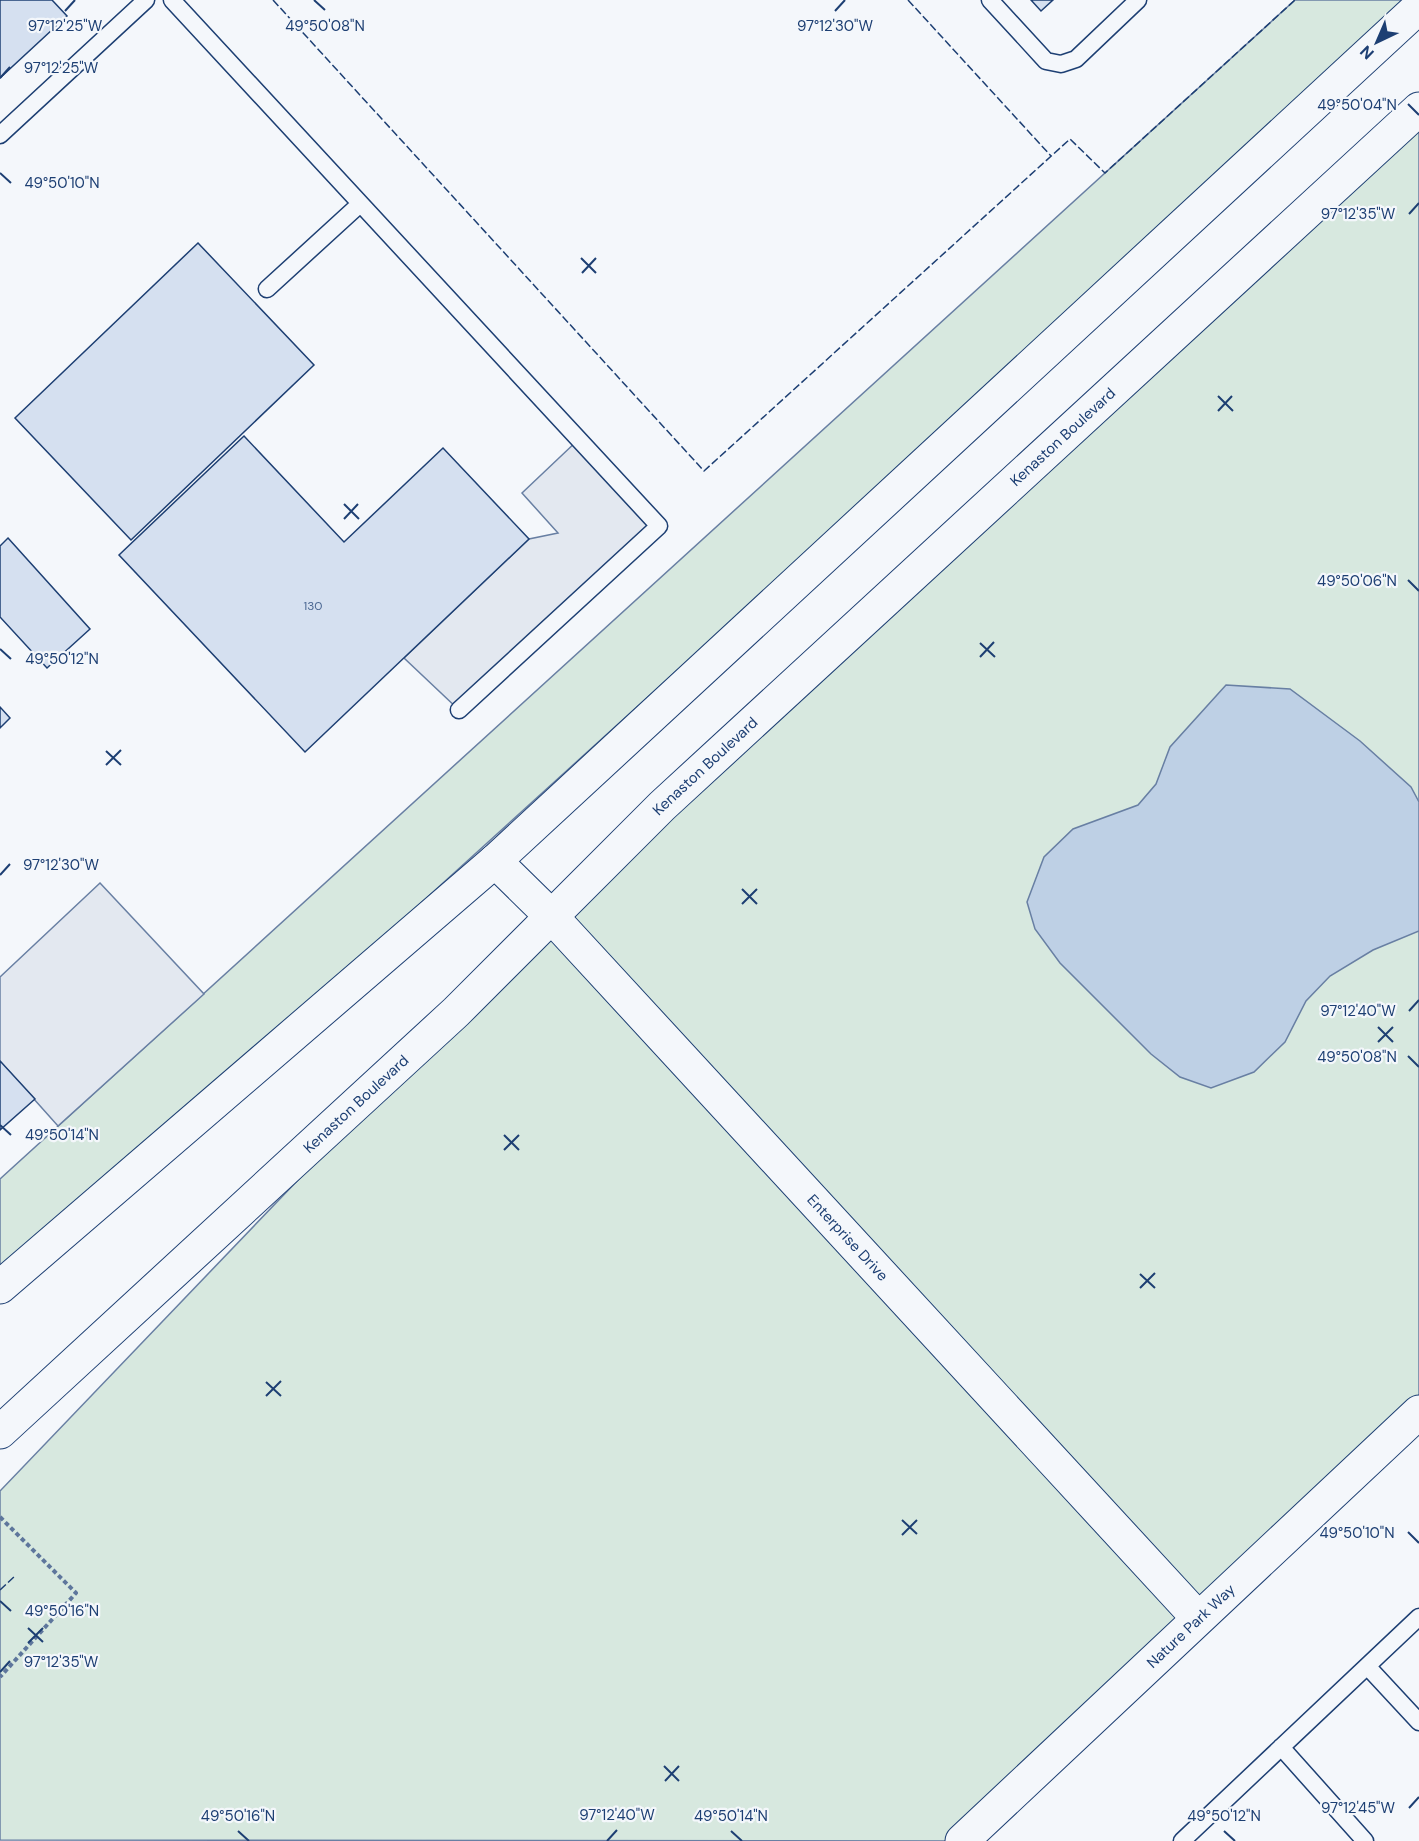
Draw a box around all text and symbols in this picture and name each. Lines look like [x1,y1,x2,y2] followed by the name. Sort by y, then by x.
[1347,12,1407,72] north arrow
[28,16,103,36] text: 97°12'25"W
[285,16,365,36] text: 49°50'08"N
[797,16,873,36] text: 97°12'30"W
[1355,41,1378,64] text: N
[24,58,99,78] text: 97°12'25"W
[1317,95,1397,115] text: 49°50'04"N
[24,173,100,193] text: 49°50'10"N
[1321,204,1396,224] text: 97°12'35"W
[1006,383,1120,491] street label: Kenaston Boulevard
[1317,571,1397,591] text: 49°50'06"N
[303,598,323,614] house number: 130
[25,649,99,669] text: 49°50'12"N
[648,713,762,820] street label: Kenaston Boulevard
[23,855,99,875] text: 97°12'30"W
[1320,1001,1396,1021] text: 97°12'40"W
[1317,1047,1397,1067] text: 49°50'08"N
[299,1050,413,1158] street label: Kenaston Boulevard
[25,1125,99,1145] text: 49°50'14"N
[803,1190,892,1285] street label: Enterprise Drive
[1319,1523,1395,1543] text: 49°50'10"N
[1142,1579,1240,1673] street label: Nature Park Way
[25,1601,99,1621] text: 49°50'16"N
[24,1652,99,1672] text: 97°12'35"W
[1321,1798,1395,1818] text: 97°12'45"W
[579,1805,655,1825] text: 97°12'40"W
[201,1806,275,1826] text: 49°50'16"N
[694,1806,768,1826] text: 49°50'14"N
[1187,1806,1261,1826] text: 49°50'12"N

